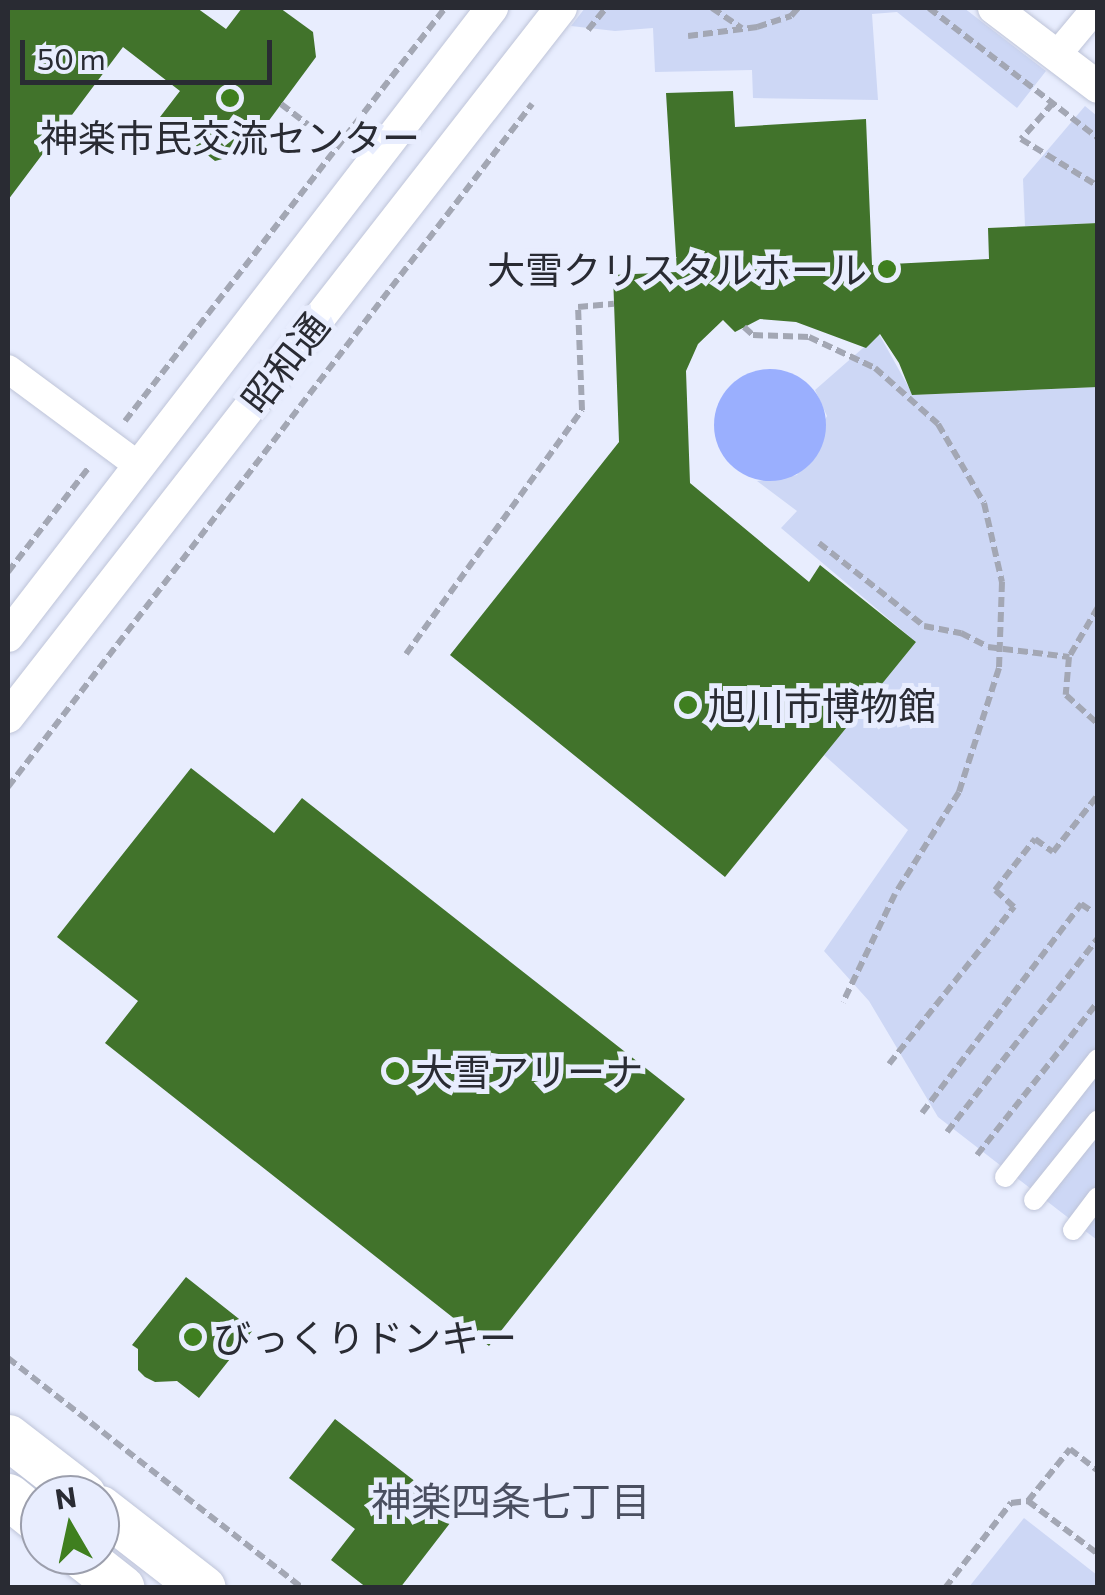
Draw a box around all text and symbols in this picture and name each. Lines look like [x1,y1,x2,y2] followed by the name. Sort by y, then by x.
[25,20,278,82] scale bar
[37,39,106,76] text: 50 m
[219,87,241,109] marker: 神楽市民交流センター
[40,114,420,160] place label: 神楽市民交流センター
[487,246,867,292] place label: 大雪クリスタルホール
[876,258,898,280] marker: 大雪クリスタルホール
[231,303,337,421] street label: 昭和通
[708,682,936,728] place label: 旭川市博物館
[677,694,699,716] marker: 旭川市博物館
[415,1048,643,1094] place label: 大雪アリーナ
[384,1060,406,1082] marker: 大雪アリーナ
[213,1314,517,1360] place label: びっくりドンキー
[182,1326,204,1348] marker: びっくりドンキー
[20,1475,120,1575] north arrow
[371,1476,651,1524] district label: 神楽四条七丁目
[53,1479,79,1516] text: N

